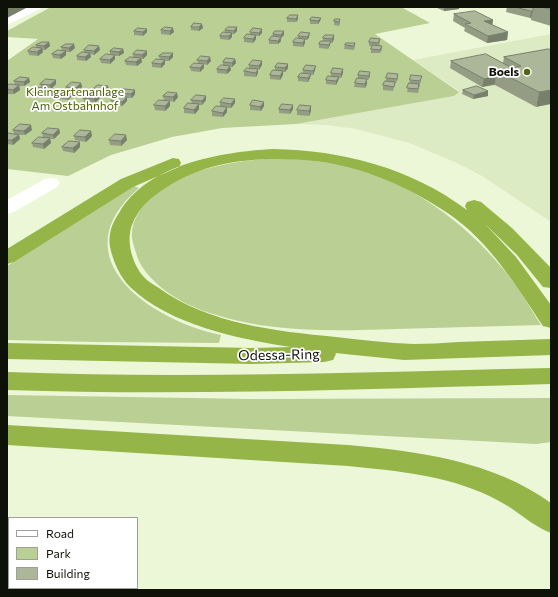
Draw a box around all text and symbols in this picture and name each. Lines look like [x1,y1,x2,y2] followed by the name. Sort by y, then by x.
[489,65,519,79] place label: Boels
[522,67,532,77] marker: Boels
[26,85,124,113] park label: Kleingartenanlage Am Ostbahnhof
[238,346,320,364] street label: Odessa-Ring
[8,517,138,589] legend
[46,526,74,540] text: Road
[46,546,71,560] text: Park
[46,566,90,580] text: Building

